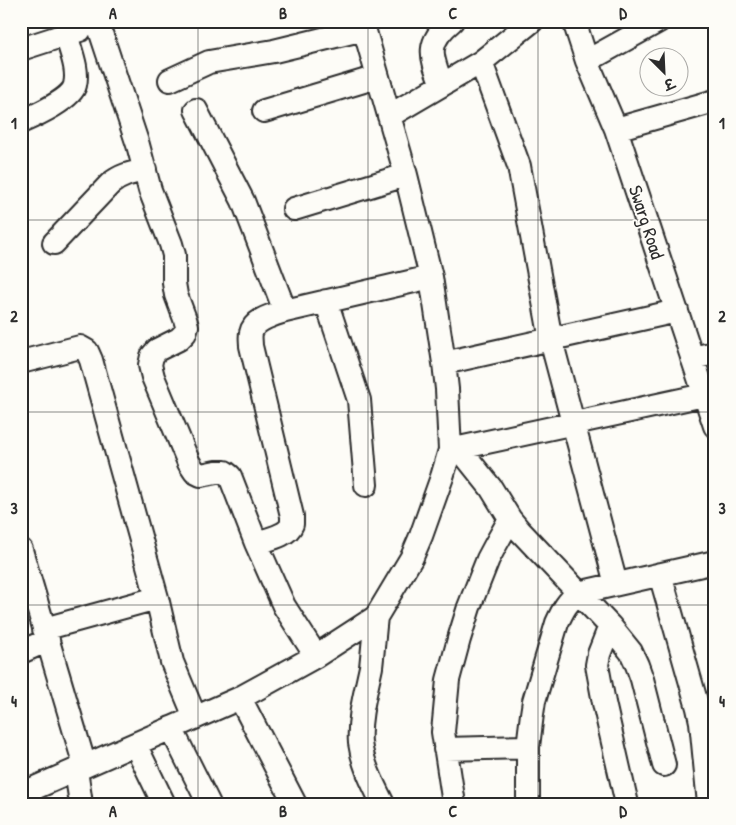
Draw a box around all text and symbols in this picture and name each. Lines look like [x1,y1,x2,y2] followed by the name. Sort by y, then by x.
[109,2,117,24] text: A
[279,2,287,24] text: B
[449,2,458,24] text: C
[619,2,627,24] text: D
[638,48,688,98] north arrow
[660,73,679,96] text: उ
[11,112,17,134] text: 1
[719,112,725,134] text: 1
[623,182,671,263] street label: Swarg Road
[10,305,18,327] text: 2
[718,305,726,327] text: 2
[10,497,18,519] text: 3
[718,497,726,519] text: 3
[11,690,17,712] text: 4
[719,690,725,712] text: 4
[109,800,117,822] text: A
[279,800,287,822] text: B
[449,800,458,822] text: C
[619,800,627,822] text: D

